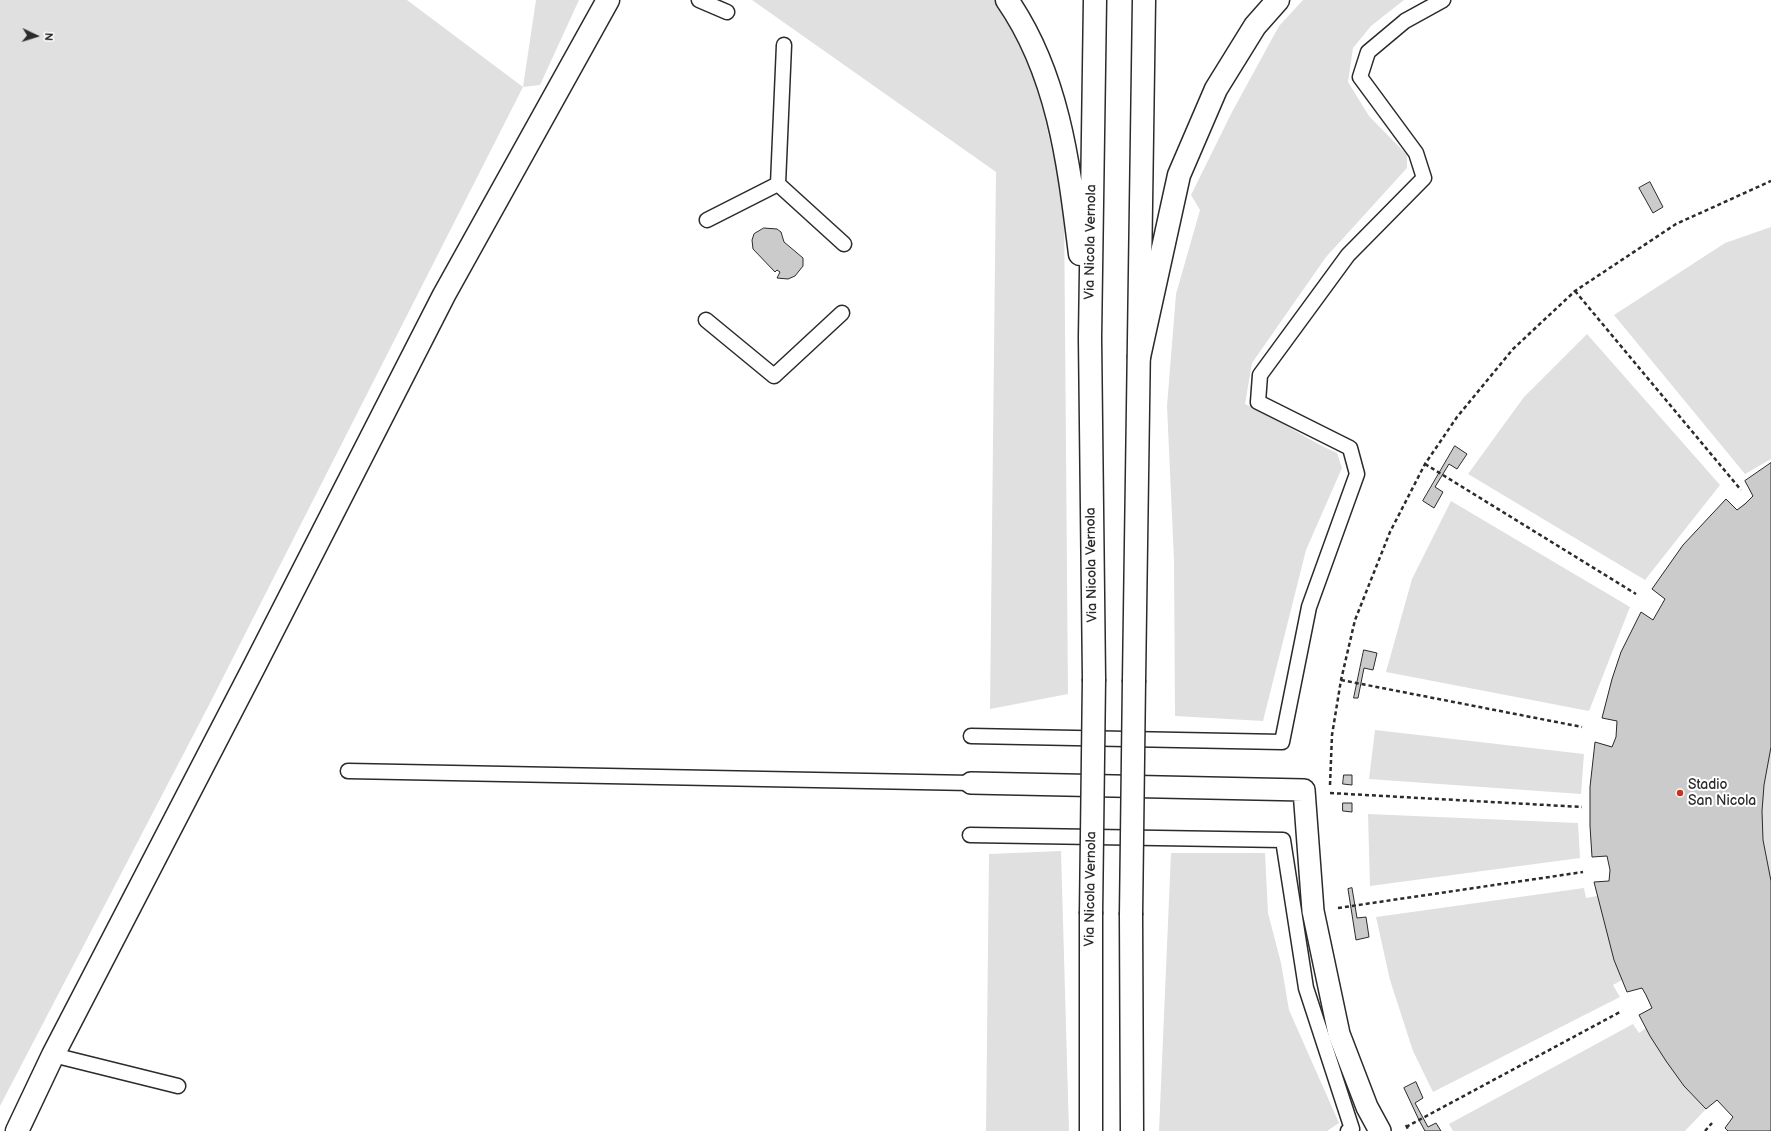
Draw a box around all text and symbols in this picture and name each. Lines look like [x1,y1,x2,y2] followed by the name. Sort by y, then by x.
[16,16,56,56] north arrow
[42,32,55,41] text: N
[1082,184,1100,300] street label: Via Nicola Vernola
[1083,507,1101,623] street label: Via Nicola Vernola
[1688,777,1756,810] place label: Stadio San Nicola
[1675,788,1685,798] marker: Stadio San Nicola
[1082,831,1100,947] street label: Via Nicola Vernola

